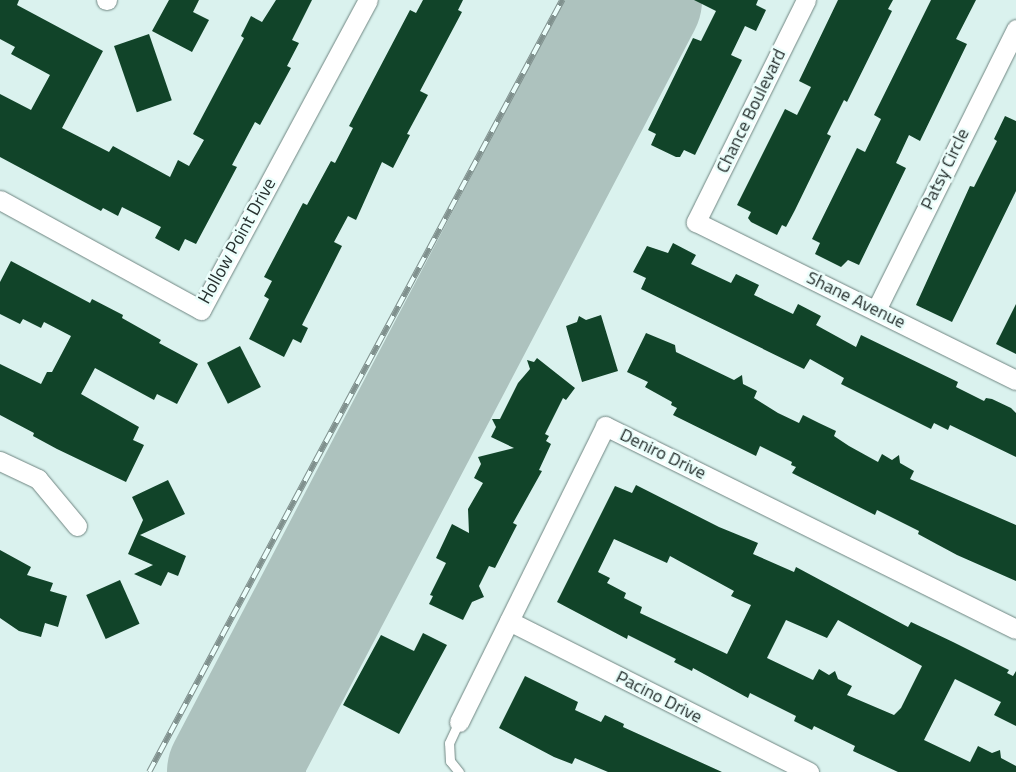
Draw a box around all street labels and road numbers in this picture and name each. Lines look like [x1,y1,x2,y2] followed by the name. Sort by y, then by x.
[712,45,790,177] street label: Chance Boulevard
[916,125,974,213] street label: Patsy Circle
[194,174,280,308] street label: Hollow Point Drive
[803,267,909,333] street label: Shane Avenue
[616,424,710,484] street label: Deniro Drive
[612,666,706,728] street label: Pacino Drive

